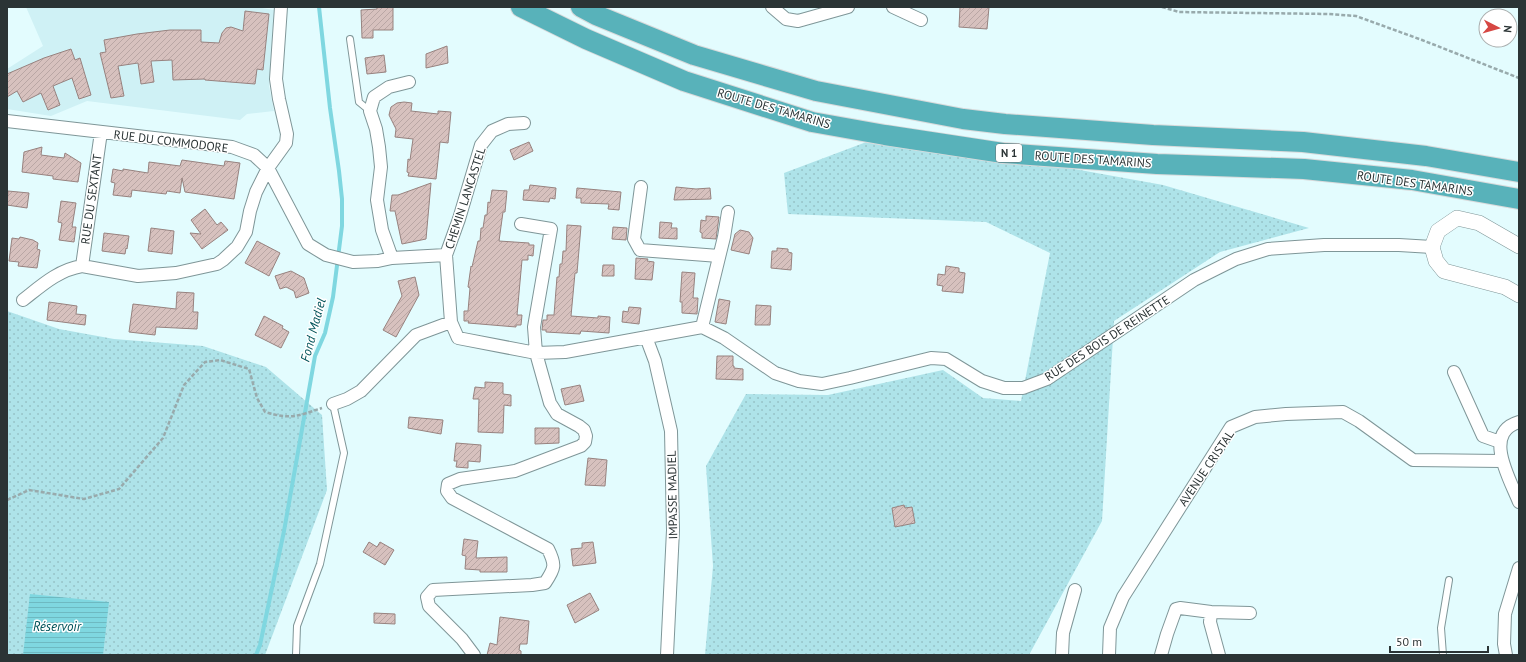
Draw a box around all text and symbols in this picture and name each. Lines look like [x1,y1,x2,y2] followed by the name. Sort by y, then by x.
[1478,8,1518,48] north arrow
[1501,25,1515,33] text: N
[716,85,832,131] street label: ROUTE DES TAMARINS
[113,127,229,155] street label: RUE DU COMMODORE
[996,144,1022,162] road number: N 1
[441,145,489,251] street label: CHEMIN LANCASTEL
[1034,147,1152,171] street label: ROUTE DES TAMARINS
[77,153,105,245] street label: RUE DU SEXTANT
[1356,167,1474,199] street label: ROUTE DES TAMARINS
[1042,292,1172,384] street label: RUE DES BOIS DE REINETTE
[296,296,330,364] water label: Fond Madiel
[1175,427,1237,509] street label: AVENUE CRISTAL
[664,450,680,540] street label: IMPASSE MADIEL
[33,618,82,635] water label: Réservoir
[1390,628,1488,654] scale bar
[1396,634,1422,649] text: 50 m

